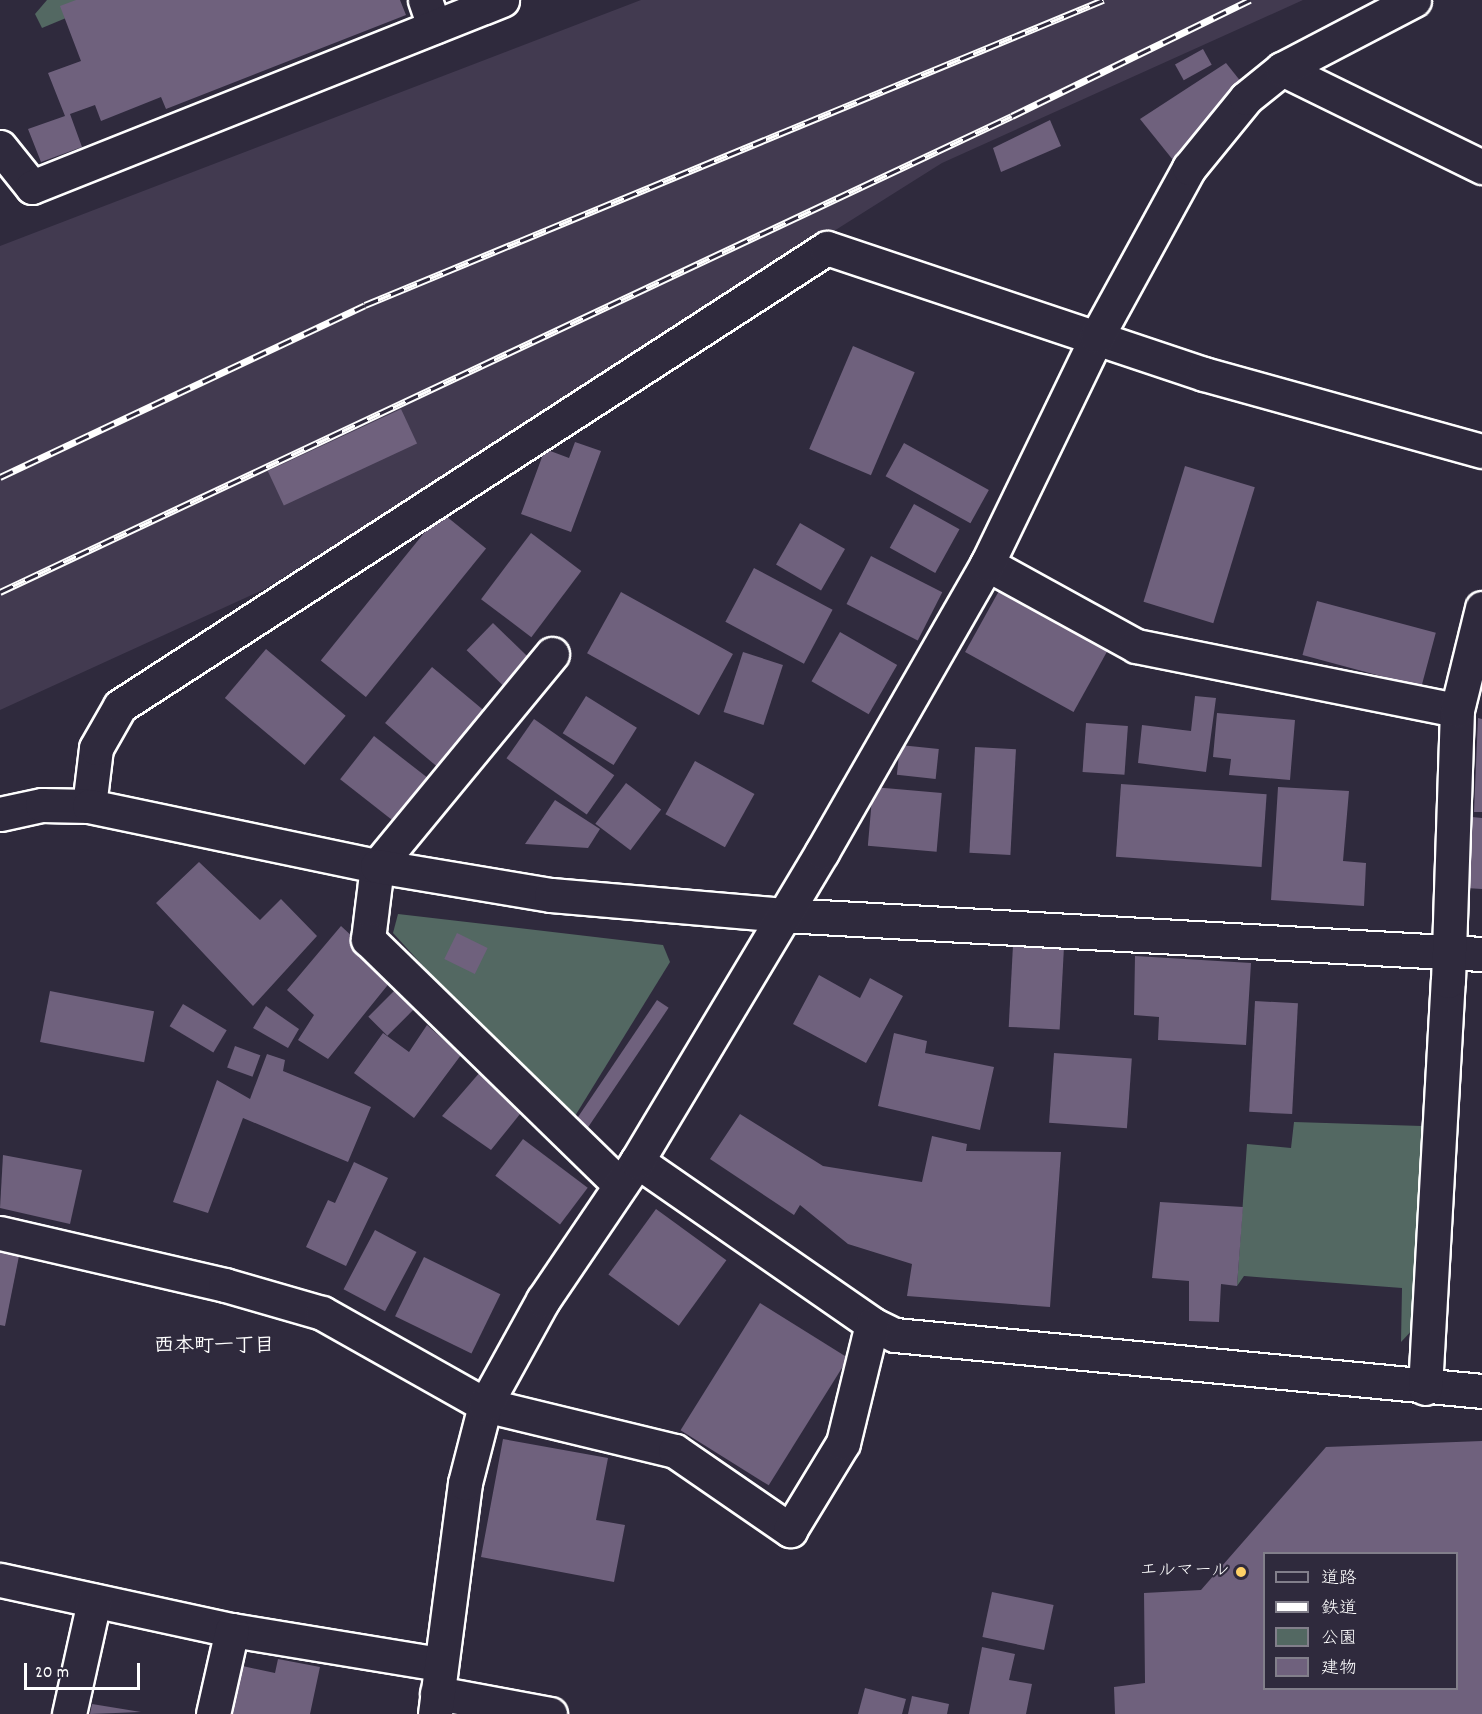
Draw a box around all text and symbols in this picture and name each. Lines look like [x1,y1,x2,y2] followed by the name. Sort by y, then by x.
[154,1335,274,1359] district label: 西本町一丁目
[1263,1552,1458,1690] legend
[1139,1561,1229,1583] place label: エルマール
[1234,1565,1248,1579] marker: エルマール
[1321,1567,1357,1592] text: 道路
[1321,1597,1357,1622] text: 鉄道
[1321,1627,1357,1652] text: 公園
[27,1651,142,1689] scale bar
[1321,1657,1357,1682] text: 建物
[35,1661,69,1686] text: 20 m

